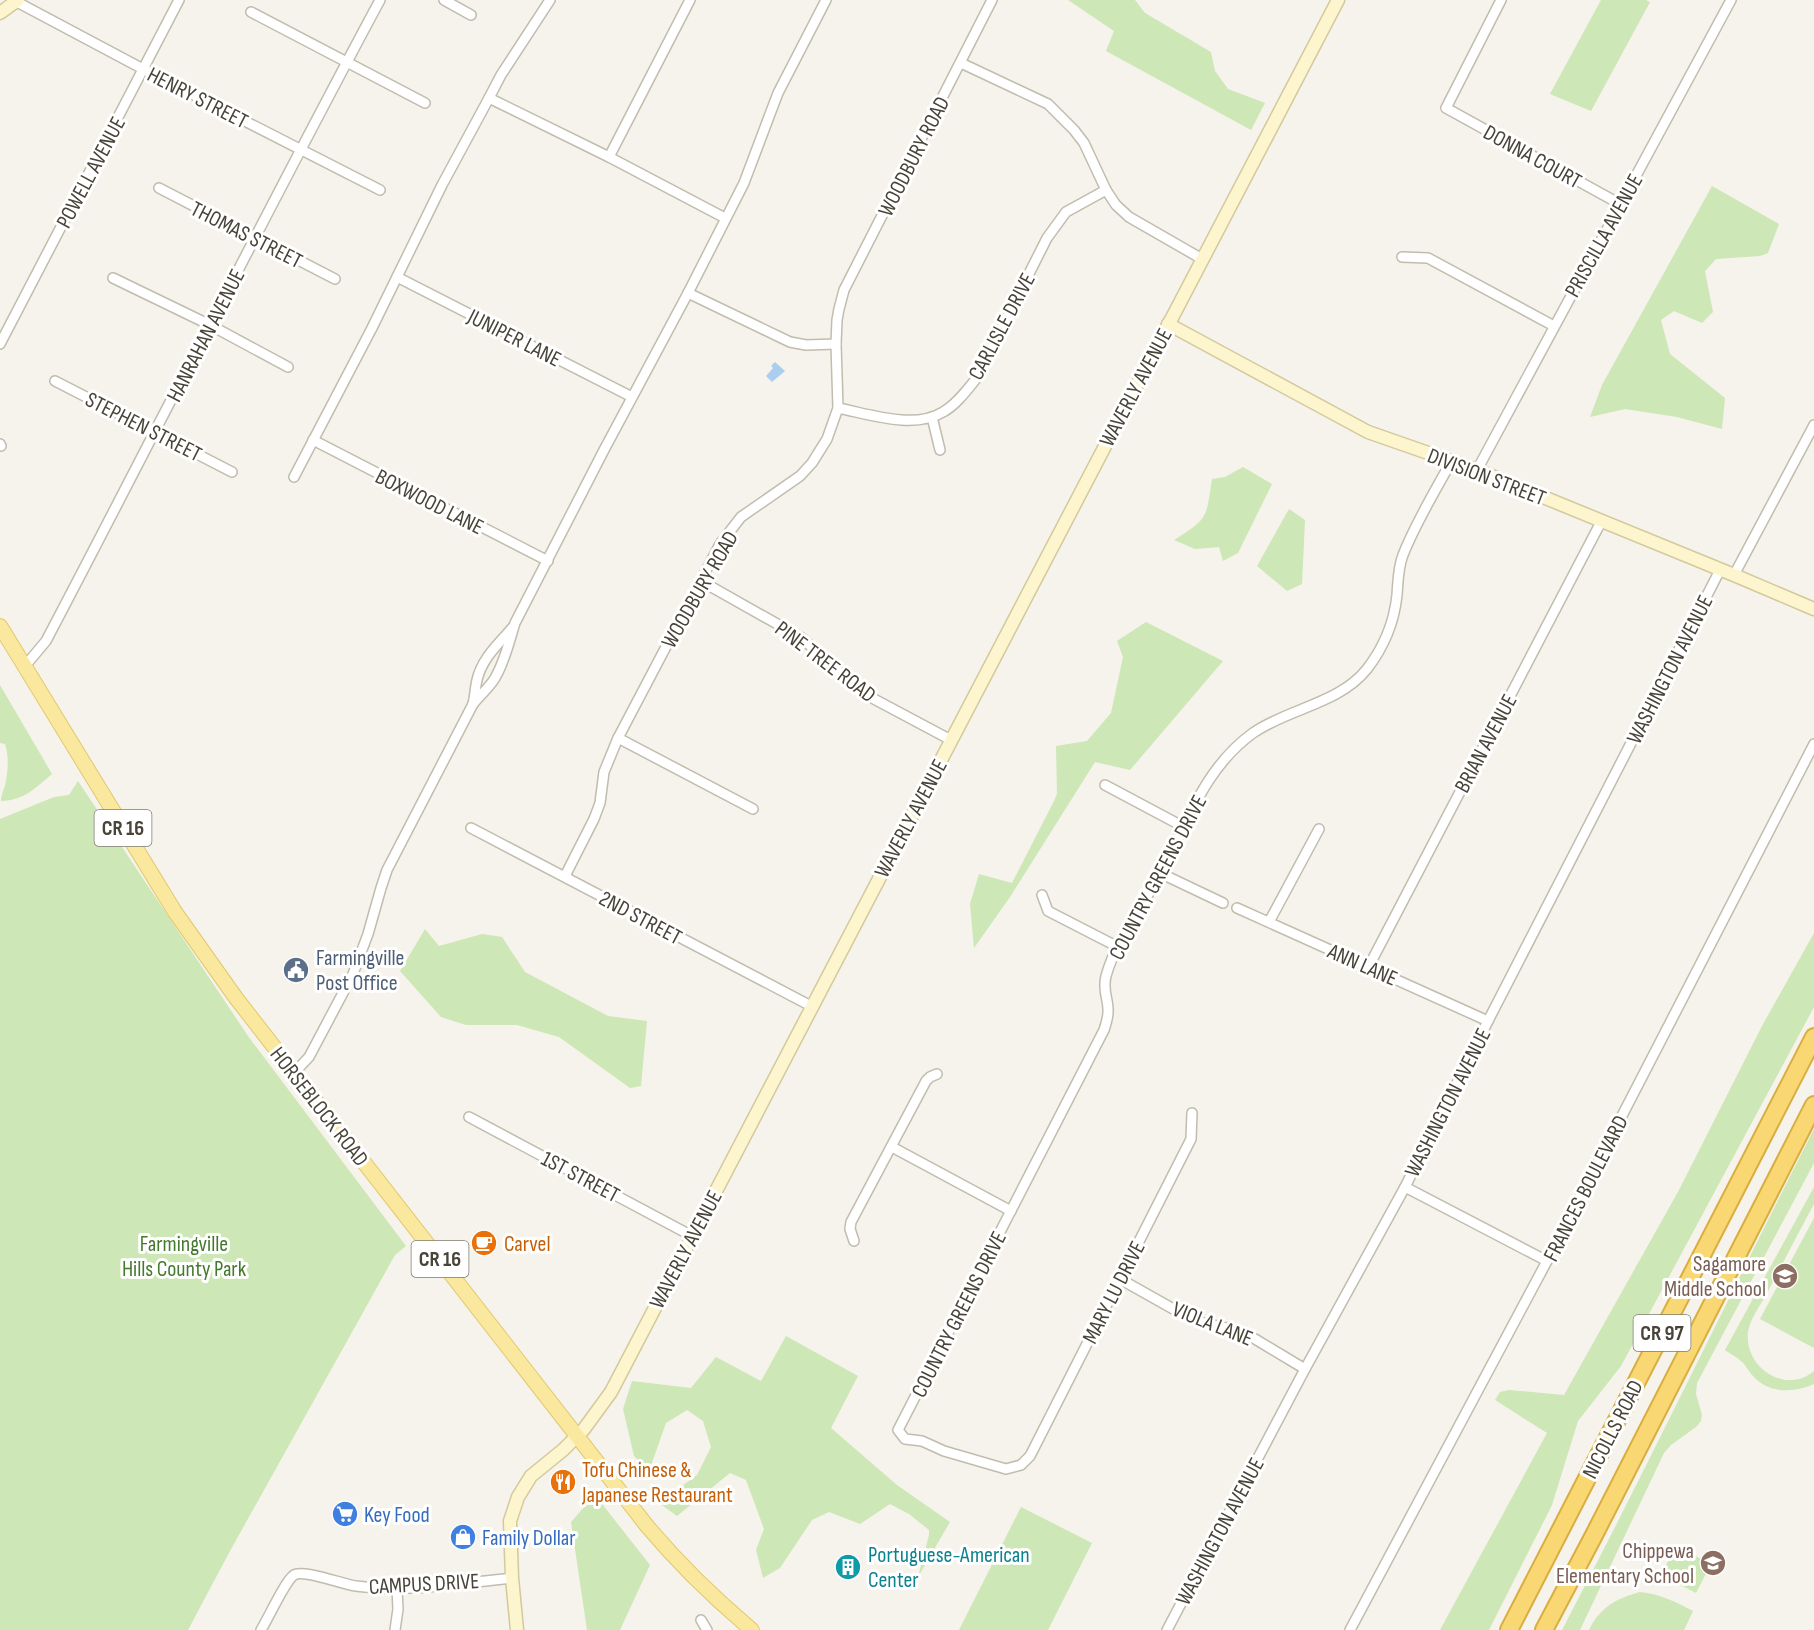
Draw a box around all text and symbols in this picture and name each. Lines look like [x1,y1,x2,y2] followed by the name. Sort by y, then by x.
[142,61,252,135] street label: HENRY STREET
[873,92,956,221] street label: WOODBURY ROAD
[51,112,132,233] street label: POWELL AVENUE
[1478,119,1586,195] street label: DONNA COURT
[1559,169,1649,302] street label: PRISCILLA AVENUE
[186,196,307,275] street label: THOMAS STREET
[161,265,251,407] street label: HANRAHAN AVENUE
[963,269,1042,385] street label: CARLISLE DRIVE
[462,303,566,373] street label: JUNIPER LANE
[1094,324,1179,451] street label: WAVERLY AVENUE
[81,386,206,468] street label: STEPHEN STREET
[1424,442,1549,512] street label: DIVISION STREET
[371,464,488,541] street label: BOXWOOD LANE
[656,526,745,653] street label: WOODBURY ROAD
[1621,591,1719,749] street label: WASHINGTON AVENUE
[769,616,881,709] street label: PINE TREE ROAD
[1449,690,1523,797] street label: BRIAN AVENUE
[869,755,954,882] street label: WAVERLY AVENUE
[1103,791,1213,965] street label: COUNTRY GREENS DRIVE
[94,810,152,846] road number: CR 16
[594,885,686,951] street label: 2ND STREET
[1322,938,1401,993] street label: ANN LANE
[316,945,404,997] place label: Farmingville Post Office
[281,955,311,985] public building icon: Farmingville Post Office
[1399,1024,1497,1182] street label: WASHINGTON AVENUE
[264,1042,374,1172] street label: HORSEBLOCK ROAD
[1538,1111,1635,1266] street label: FRANCES BOULEVARD
[537,1145,624,1209] street label: 1ST STREET
[644,1186,729,1313] street label: WAVERLY AVENUE
[906,1227,1013,1402] street label: COUNTRY GREENS DRIVE
[469,1228,499,1258] cafe icon: Carvel
[122,1231,247,1283] park label: Farmingville Hills County Park
[504,1231,551,1258] place label: Carvel
[1077,1237,1152,1349] street label: MARY LU DRIVE
[412,1241,468,1277] road number: CR 16
[1664,1251,1766,1303] place label: Sagamore Middle School
[1770,1261,1800,1291] school or university icon: Sagamore Middle School
[1168,1296,1257,1353] street label: VIOLA LANE
[1634,1315,1690,1351] road number: CR 97
[1577,1376,1650,1484] street label: NICOLLS ROAD
[1170,1453,1271,1610] street label: WASHINGTON AVENUE
[581,1457,733,1509] place label: Tofu Chinese & Japanese Restaurant
[548,1467,578,1497] restaurant icon: Tofu Chinese & Japanese Restaurant
[330,1499,360,1529] supermarket icon: Key Food
[364,1502,430,1529] place label: Key Food
[448,1522,478,1552] shop icon: Family Dollar
[482,1525,576,1552] place label: Family Dollar
[1556,1538,1694,1590] place label: Chippewa Elementary School
[868,1542,1030,1594] place label: Portuguese-American Center
[1698,1548,1728,1578] school or university icon: Chippewa Elementary School
[833,1552,863,1582] building icon: Portuguese-American Center
[368,1568,480,1601] street label: CAMPUS DRIVE

